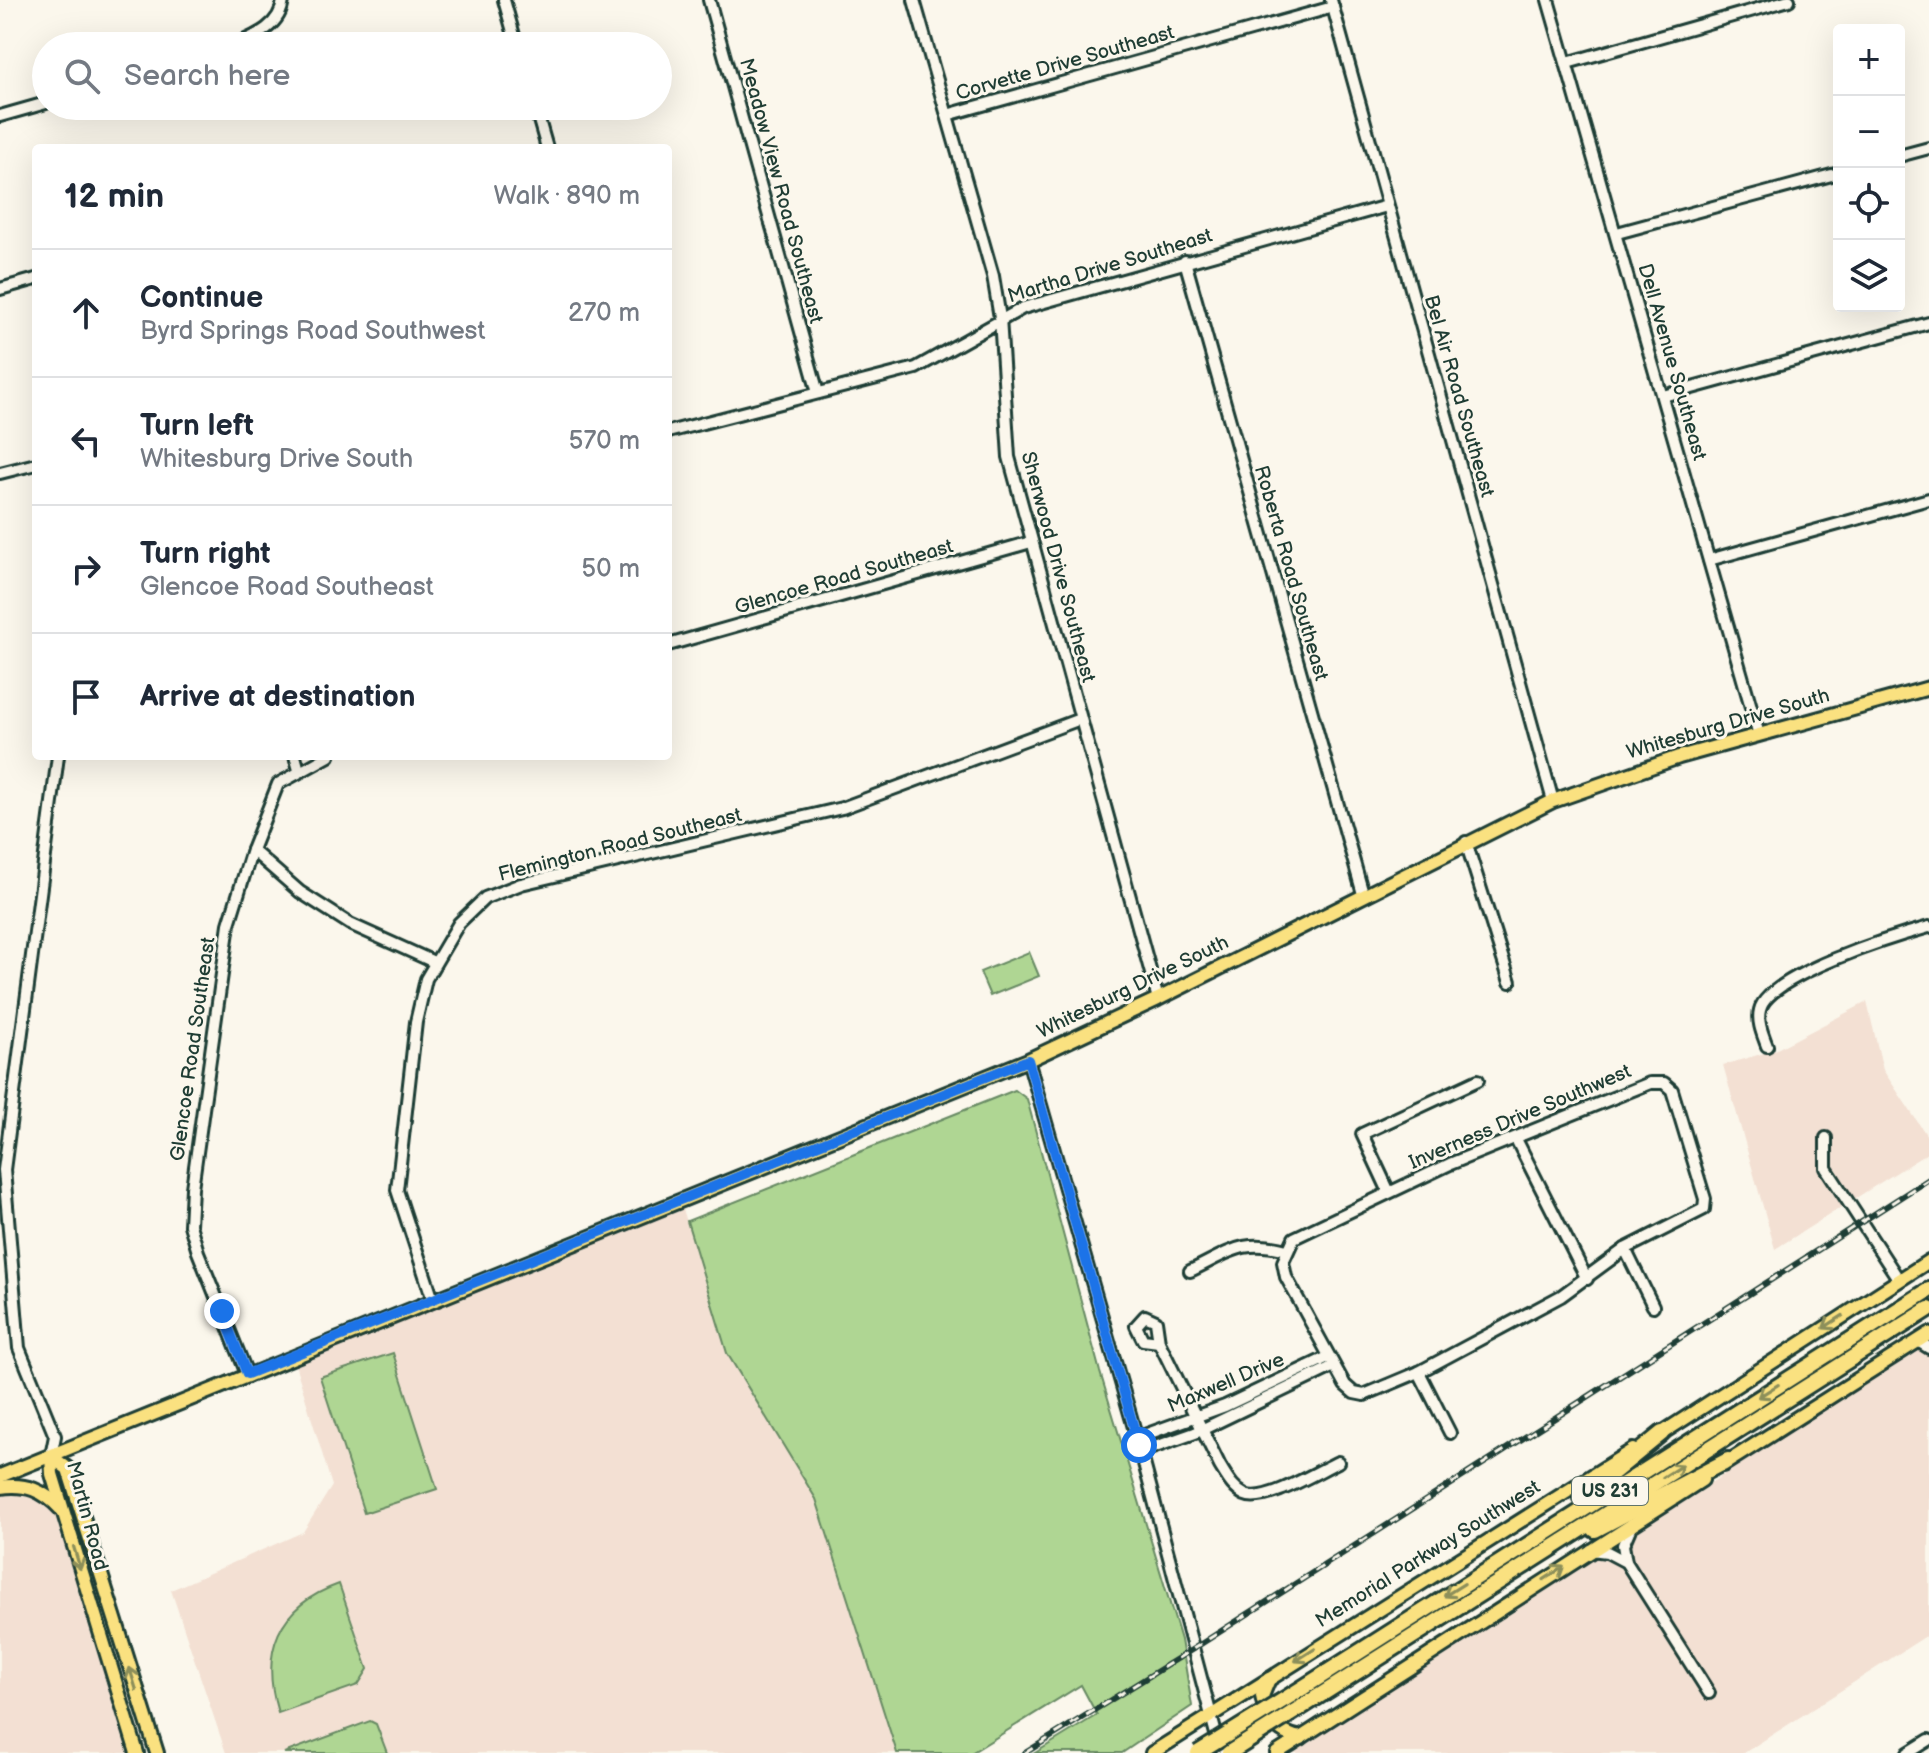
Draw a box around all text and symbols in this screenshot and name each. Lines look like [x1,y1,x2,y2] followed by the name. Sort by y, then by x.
[953,20,1177,106] street label: Corvette Drive Southeast
[1833,24,1905,312] map controls
[1833,24,1905,96] button: +
[32,32,672,120] search box
[60,54,104,98] icon: search
[734,56,828,326] street label: Meadow View Road Southeast
[124,58,290,94] text: Search here
[1833,96,1905,168] button: −
[1833,168,1905,240] button: locate
[64,176,164,217] text: 12 min
[494,181,640,212] text: Walk · 890 m
[1005,223,1215,309] street label: Martha Drive Southeast
[1833,240,1905,312] button: layers
[1632,261,1712,463] street label: Dell Avenue Southeast
[140,280,263,316] text: Continue
[64,291,108,335] icon: ahead
[1419,292,1499,500] street label: Bel Air Road Southeast
[568,298,640,329] text: 270 m
[140,316,485,347] text: Byrd Springs Road Southwest
[140,408,254,444] text: Turn left
[64,419,108,463] icon: left
[569,426,640,457] text: 570 m
[140,444,413,475] text: Whitesburg Drive South
[1016,449,1100,685] street label: Sherwood Drive Southeast
[1249,463,1333,683] street label: Roberta Road Southeast
[732,534,956,620] street label: Glencoe Road Southeast
[140,536,271,572] text: Turn right
[64,547,108,591] icon: right
[581,554,640,585] text: 50 m
[140,572,434,603] text: Glencoe Road Southeast
[64,675,108,719] icon: arrive
[140,679,416,715] text: Arrive at destination
[1624,684,1832,764] street label: Whitesburg Drive South
[496,803,744,887] street label: Flemington Road Southeast
[1033,930,1233,1044] street label: Whitesburg Drive South
[165,935,221,1163] street label: Glencoe Road Southeast
[1405,1059,1635,1175] street label: Inverness Drive Southwest
[204,1293,240,1329] route end
[1822,1315,1845,1331] one-way arrow
[1164,1348,1288,1418] street label: Maxwell Drive
[1757,1383,1780,1399] one-way arrow
[1121,1427,1157,1463] route start
[61,1459,113,1573] street label: Martin Road
[1662,1462,1684,1479] one-way arrow
[1311,1475,1545,1633] street label: Memorial Parkway Southwest
[1572,1477,1648,1505] road number: US 231
[71,1545,85,1570] one-way arrow
[1542,1565,1564,1582] one-way arrow
[1443,1582,1466,1598] one-way arrow
[1295,1647,1317,1663] one-way arrow
[124,1667,139,1692] one-way arrow

